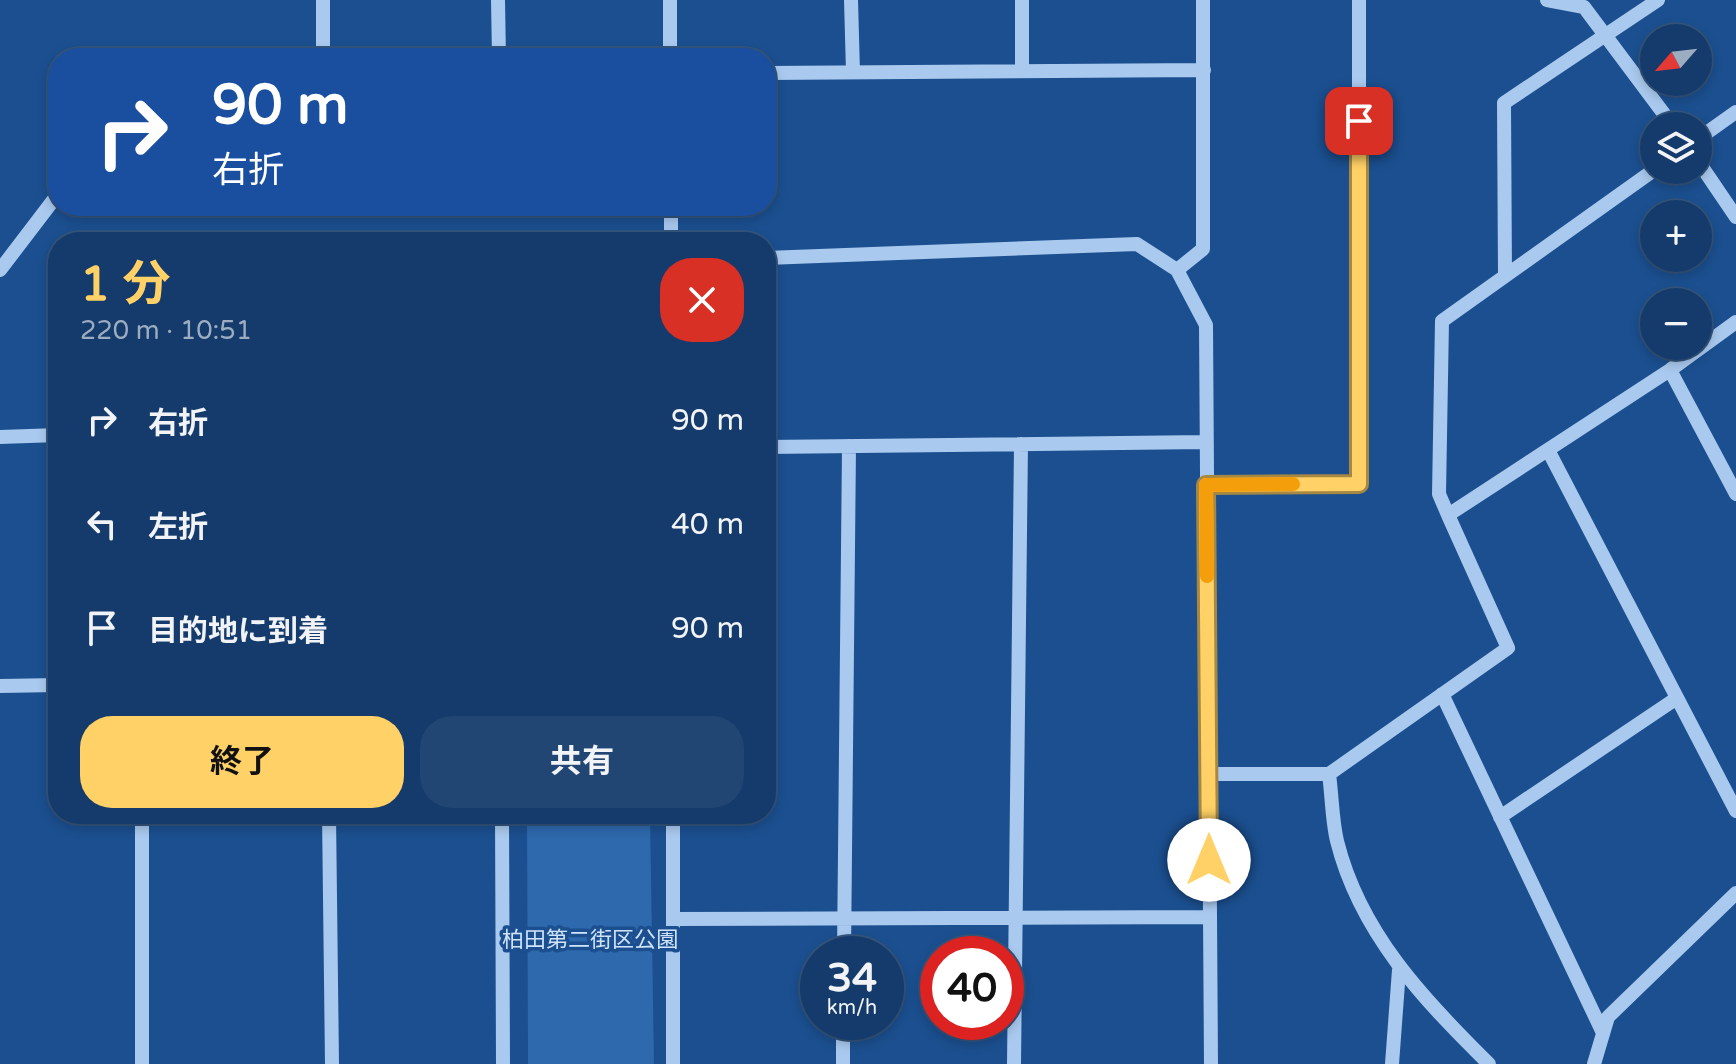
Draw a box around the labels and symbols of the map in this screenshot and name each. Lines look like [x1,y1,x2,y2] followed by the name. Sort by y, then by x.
[1640,24,1712,96] north arrow
[1325,87,1393,155] pin
[1167,818,1251,902] position arrow
[502,927,678,953] park label: 柏田第二街区公園
[920,936,1024,1040] speed limit sign: 40

